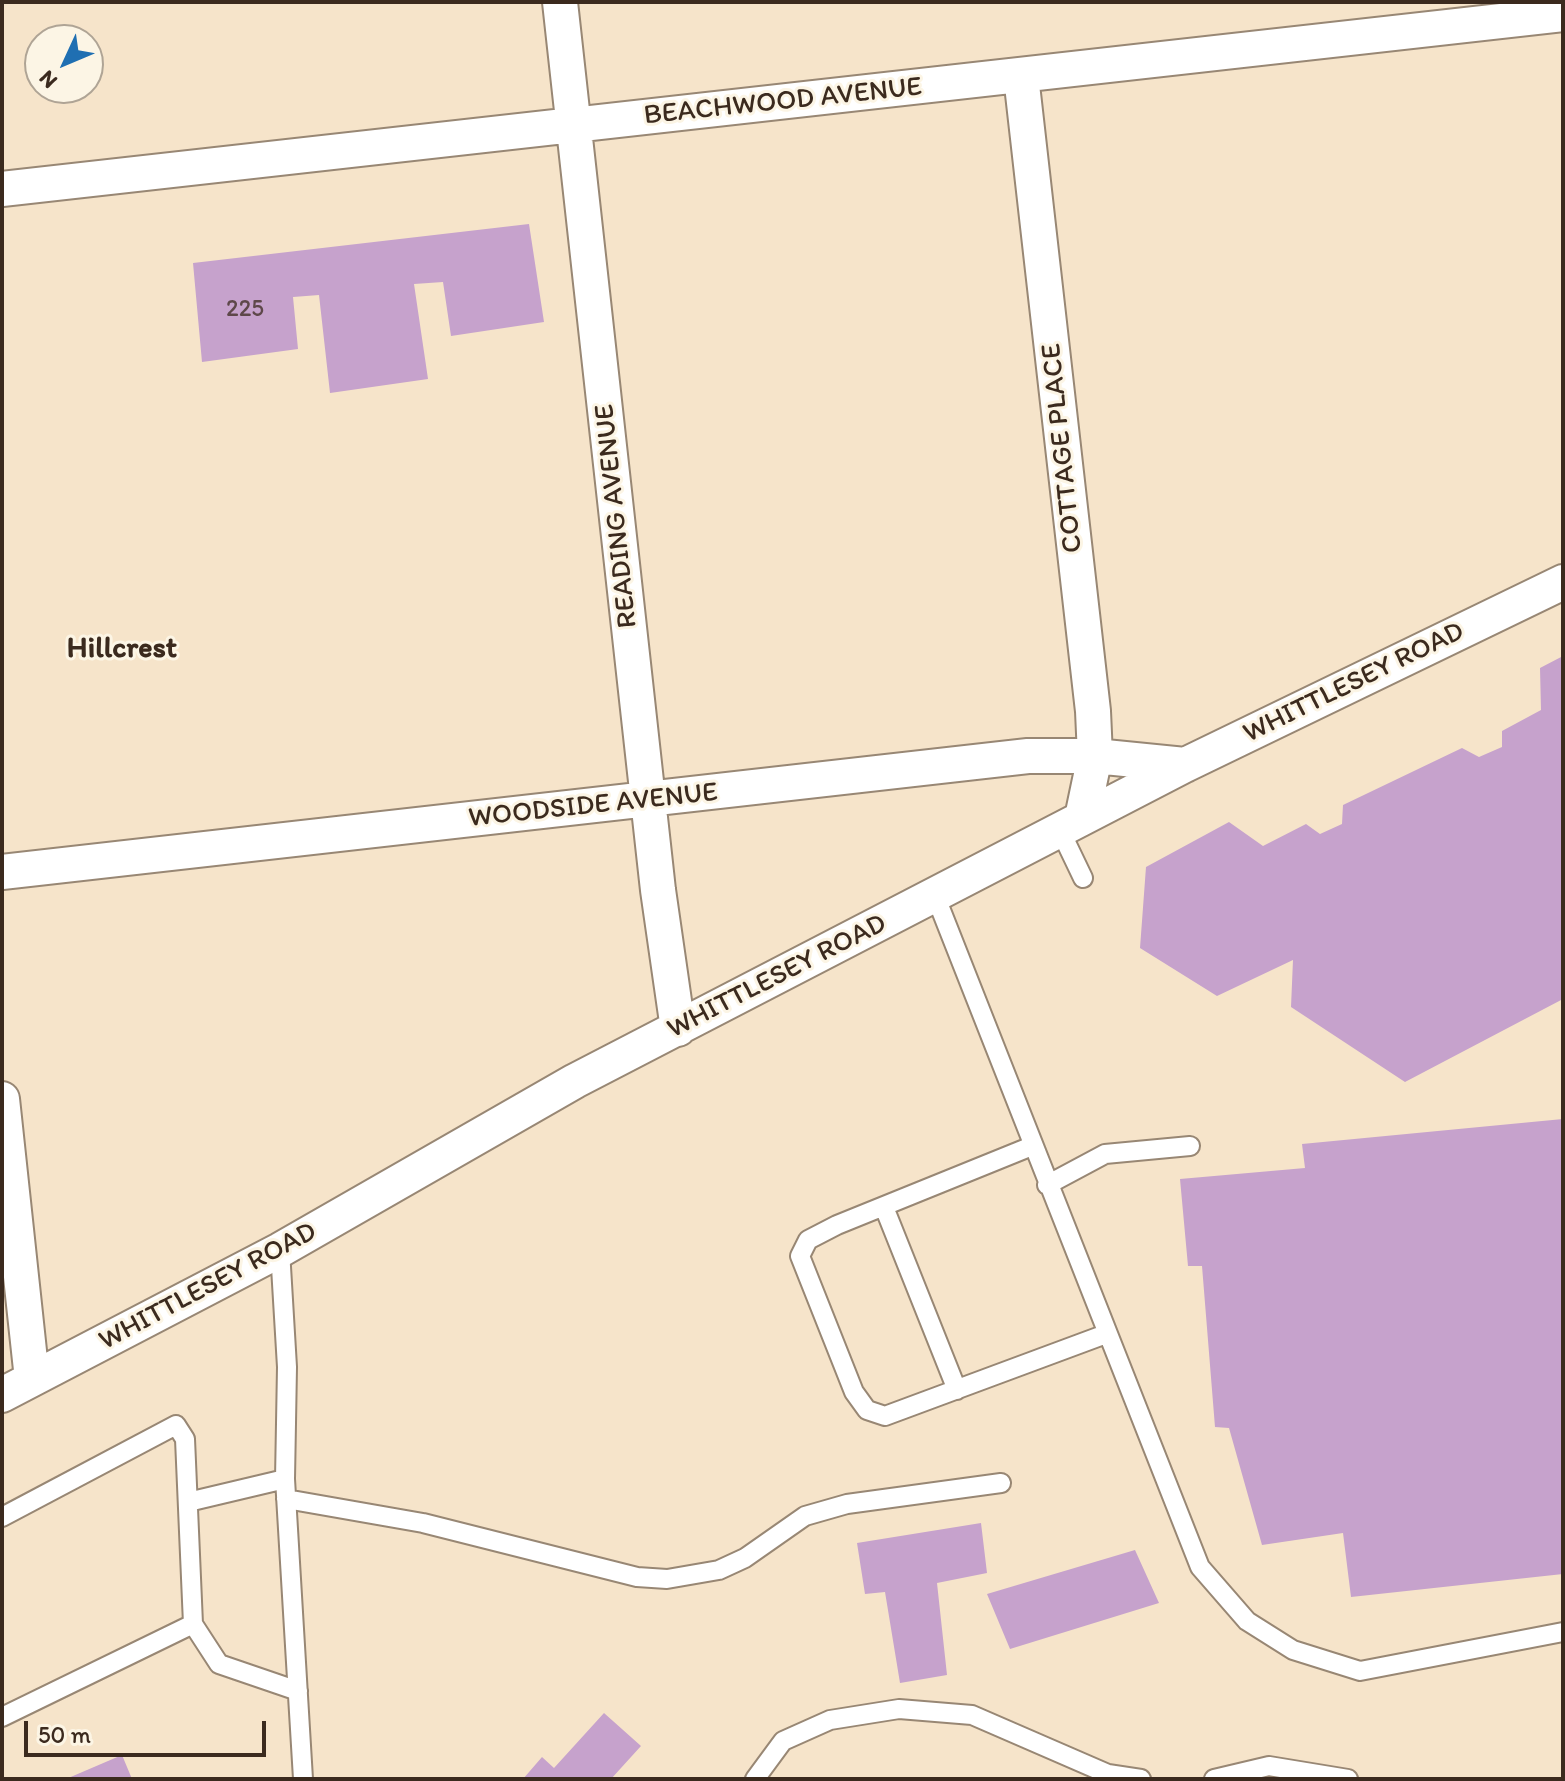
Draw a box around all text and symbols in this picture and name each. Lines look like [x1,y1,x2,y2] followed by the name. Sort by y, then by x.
[24,24,104,104] north arrow
[33,65,63,94] text: N
[642,71,924,133] street label: BEACHWOOD AVENUE
[226,296,264,324] house number: 225
[1035,342,1091,554] street label: COTTAGE PLACE
[589,402,645,630] street label: READING AVENUE
[1238,615,1470,751] street label: WHITTLESEY ROAD
[67,631,177,667] district label: Hillcrest
[467,776,719,836] street label: WOODSIDE AVENUE
[662,907,892,1047] street label: WHITTLESEY ROAD
[94,1216,322,1358] street label: WHITTLESEY ROAD
[28,1705,270,1755] scale bar
[38,1720,91,1749] text: 50 m

